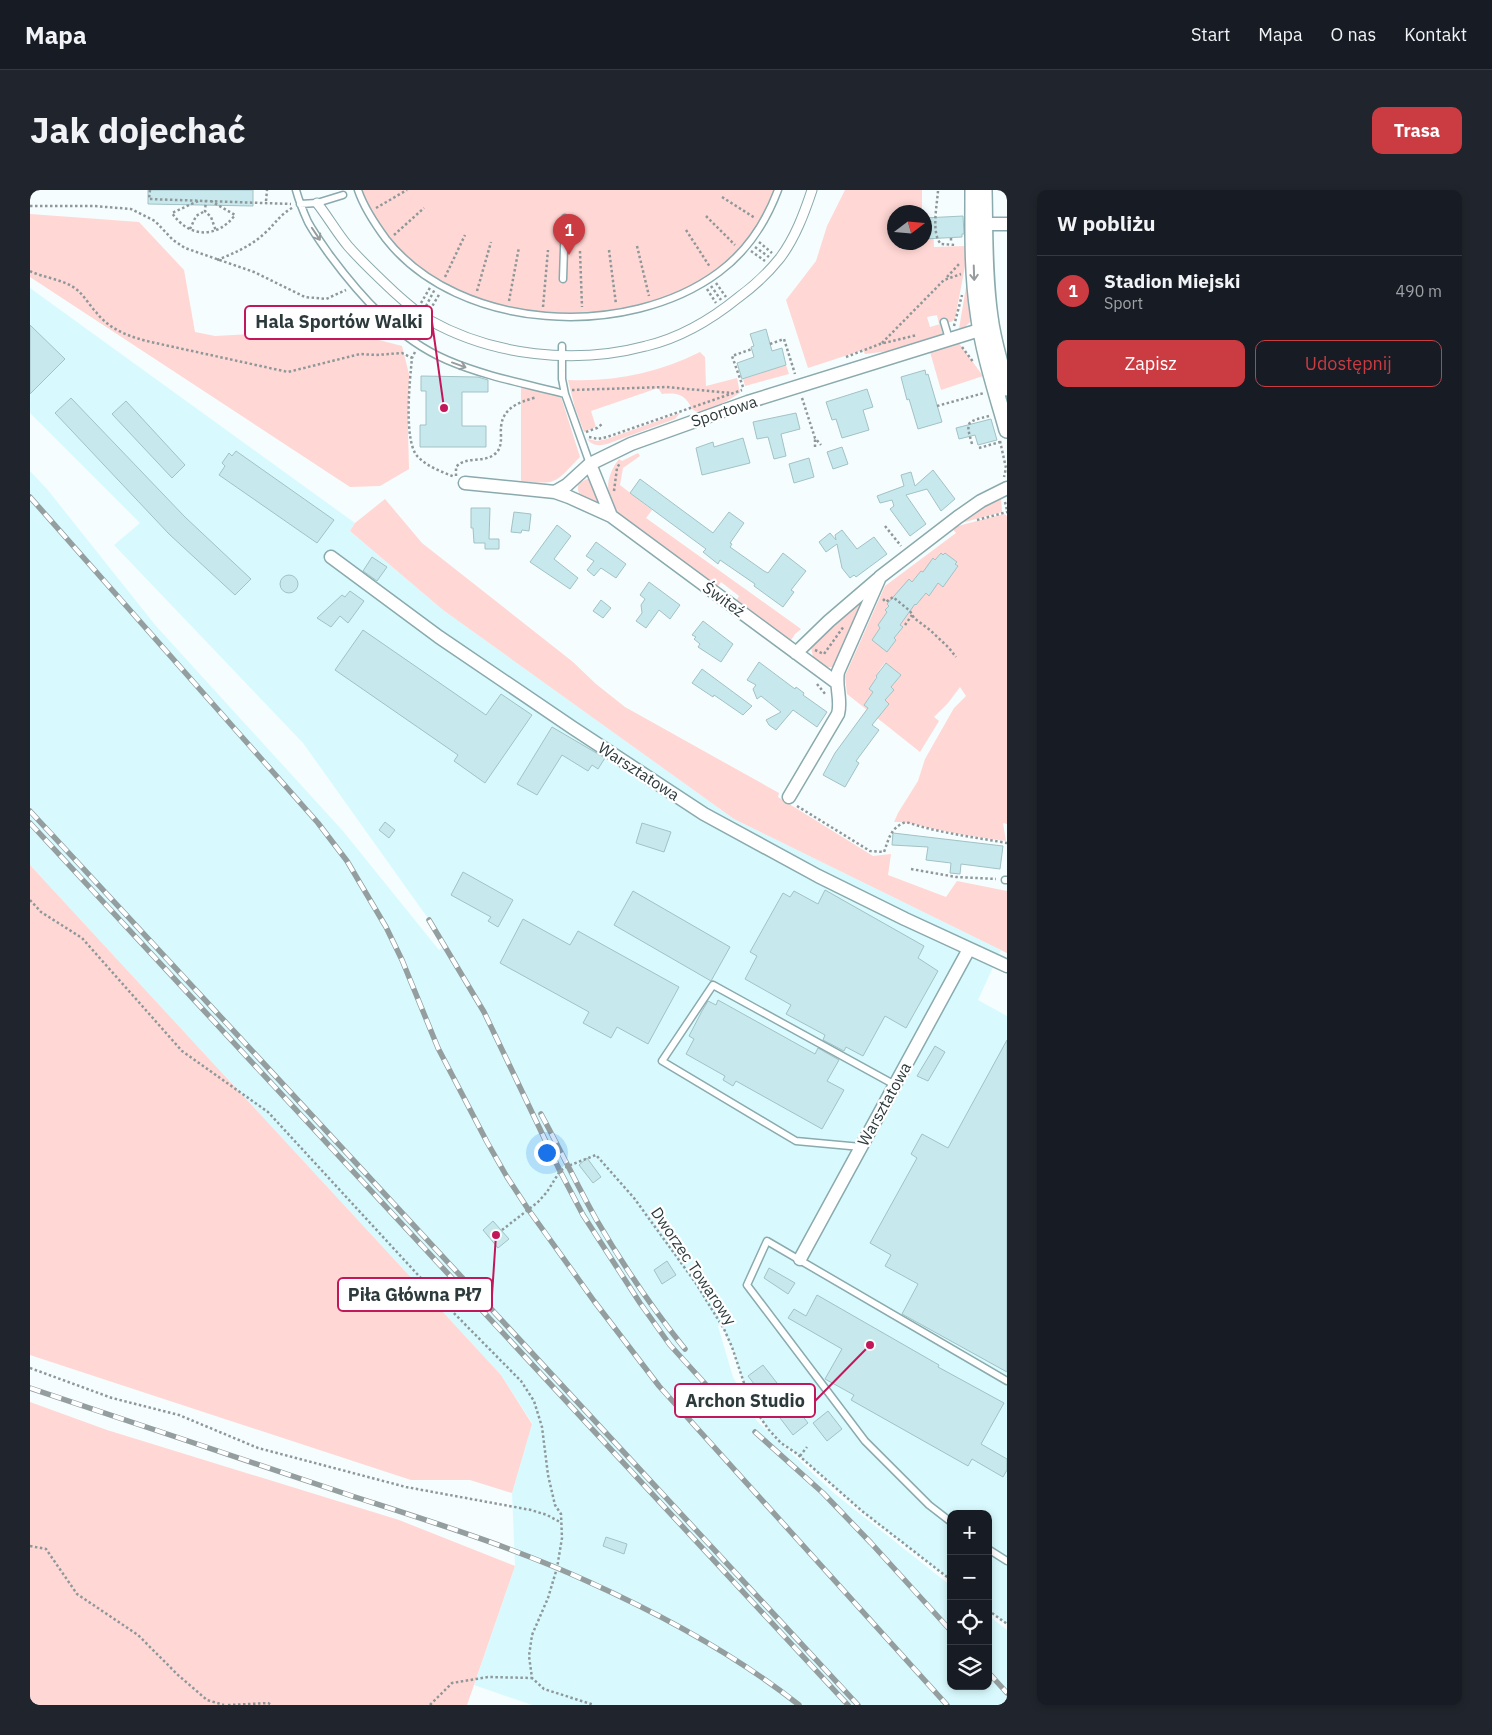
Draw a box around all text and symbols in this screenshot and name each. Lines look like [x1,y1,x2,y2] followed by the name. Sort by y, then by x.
[25,19,87,51] text: Mapa
[1191,23,1230,46] text: Start
[1258,23,1303,46] text: Mapa
[1331,23,1376,46] text: O nas
[1404,23,1467,46] text: Kontakt
[30,107,246,153] text: Jak dojechać
[1372,107,1462,154] button: Trasa
[887,205,932,250] north arrow
[1057,209,1156,237] text: W pobliżu
[553,214,585,255] pin: 1
[311,227,321,241] one-way arrow
[970,265,979,281] one-way arrow
[1104,269,1240,293] text: Stadion Miejski
[1068,281,1078,301] text: 1
[1395,281,1442,301] text: 490 m
[1104,293,1143,313] text: Sport
[245,306,432,339] callout: Hala Sportów Walki
[255,310,423,333] text: Hala Sportów Walki
[1057,340,1245,387] button: Zapisz
[1255,340,1442,387] button: Udostępnij
[451,361,466,370] one-way arrow
[688,391,760,431] street label: Sportowa
[699,576,750,621] street label: Świteź
[595,737,684,805] street label: Warsztatowa
[853,1058,915,1149] street label: Warsztatowa
[534,1140,560,1166] your location
[647,1203,741,1329] street label: Dworzec Towarowy
[338,1278,492,1311] callout: Piła Główna Pł7
[348,1283,482,1306] text: Piła Główna Pł7
[675,1384,815,1417] callout: Archon Studio
[685,1389,805,1412] text: Archon Studio
[947,1510,992,1690] map controls
[947,1510,992,1555] button: +
[947,1555,992,1600] button: −
[947,1600,992,1645] button: locate
[947,1645,992,1690] button: layers

